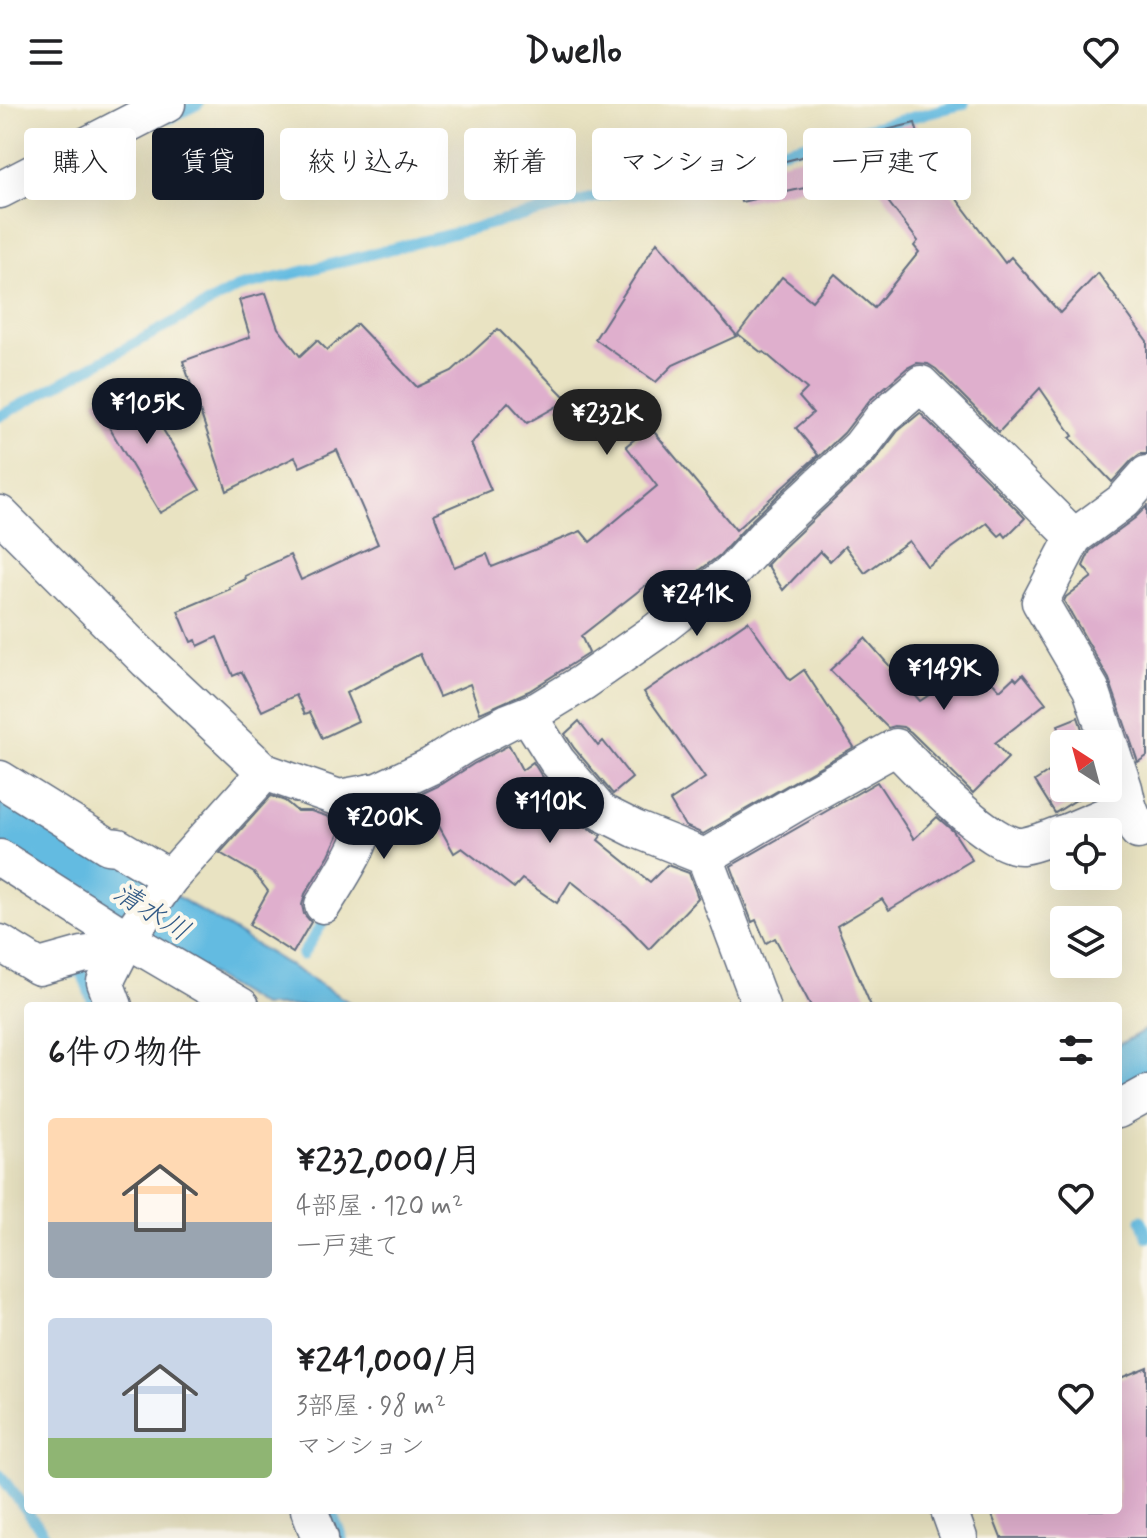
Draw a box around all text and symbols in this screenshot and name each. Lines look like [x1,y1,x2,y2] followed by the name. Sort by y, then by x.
[525,29,622,76] text: Dwello
[24,30,68,74] icon: menu
[1079,30,1123,74] icon: heart
[24,128,136,200] chip: 購入
[152,128,264,200] chip: 賃貸
[280,128,448,200] chip: 絞り込み
[464,128,576,200] chip: 新着
[592,128,787,200] chip: マンション
[803,128,971,200] chip: 一戸建て
[91,378,203,446] pin: ¥105K
[110,387,184,421] text: ¥105K
[551,389,663,457] pin: ¥232K
[571,398,643,432] text: ¥232K
[641,570,753,638] pin: ¥241K
[661,579,733,613] text: ¥241K
[888,644,1000,712] pin: ¥149K
[907,653,981,687] text: ¥149K
[1050,730,1122,802] north arrow
[1050,730,1122,978] map controls
[494,777,606,845] pin: ¥110K
[514,786,586,820] text: ¥110K
[328,793,440,861] pin: ¥200K
[346,802,422,836] text: ¥200K
[1050,818,1122,890] button: locate
[106,875,196,951] water label: 清水川
[1050,906,1122,978] button: layers
[1054,1028,1098,1072] icon: filters
[48,1031,201,1076] text: 6件の物件
[296,1139,482,1184] text: ¥232,000/月
[112,1150,208,1246] icon: home
[1054,1176,1098,1220] icon: heart
[296,1190,463,1224] text: 4部屋 · 120 m²
[296,1230,400,1264] text: 一戸建て
[296,1339,481,1384] text: ¥241,000/月
[112,1350,208,1446] icon: home
[1054,1376,1098,1420] icon: heart
[296,1390,446,1424] text: 3部屋 · 98 m²
[296,1430,425,1464] text: マンション

